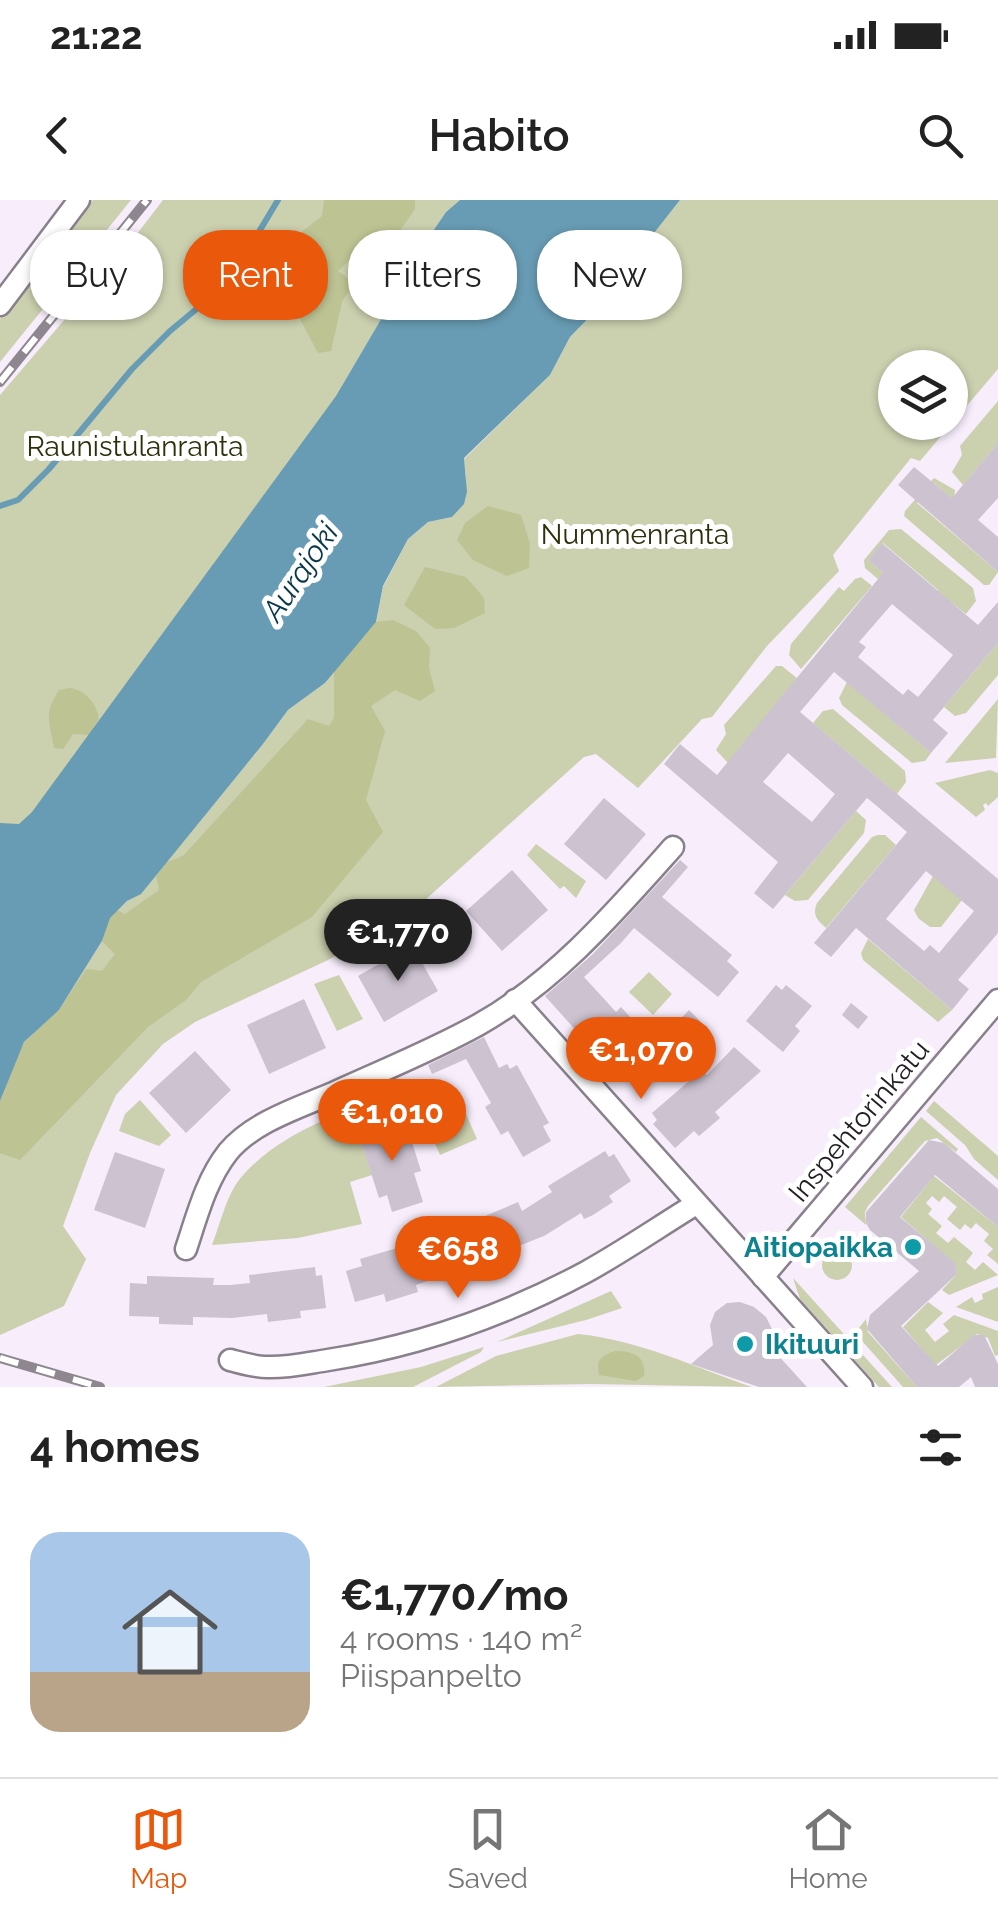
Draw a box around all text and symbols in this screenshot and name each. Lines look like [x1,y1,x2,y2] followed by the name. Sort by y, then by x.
[50,13,142,58] text: 21:22
[30,108,85,163] icon: back
[913,108,968,163] icon: search
[428,109,570,162] text: Habito
[30,230,163,320] chip: Buy
[183,230,328,320] chip: Rent
[348,230,517,320] chip: Filters
[537,230,682,320] chip: New
[878,350,968,440] map controls
[878,350,968,440] button: layers
[27,430,243,463] park label: Raunistulanranta
[254,516,346,629] water label: Aurajoki
[541,518,729,551] park label: Nummenranta
[317,899,479,984] pin: €1,770
[346,913,450,950] text: €1,770
[560,1017,722,1102] pin: €1,070
[588,1031,694,1068] text: €1,070
[782,1034,936,1208] street label: Inspehtorinkatu
[311,1079,473,1164] pin: €1,010
[340,1093,444,1130] text: €1,010
[399,1216,517,1301] pin: €658
[417,1230,499,1267] text: €658
[744,1231,893,1264] place label: Aitiopaikka
[902,1236,924,1258] marker: Aitiopaikka
[765,1328,859,1361] place label: Ikituuri
[734,1333,756,1355] marker: Ikituuri
[913,1420,968,1475] icon: filters
[30,1423,200,1472] text: 4 homes
[340,1571,568,1620] text: €1,770/mo
[110,1572,230,1692] icon: home
[340,1620,582,1657] text: 4 rooms · 140 m²
[340,1657,522,1694] text: Piispanpelto
[130,1802,187,1895] tab: Map
[448,1802,528,1895] tab: Saved
[788,1802,868,1895] tab: Home

